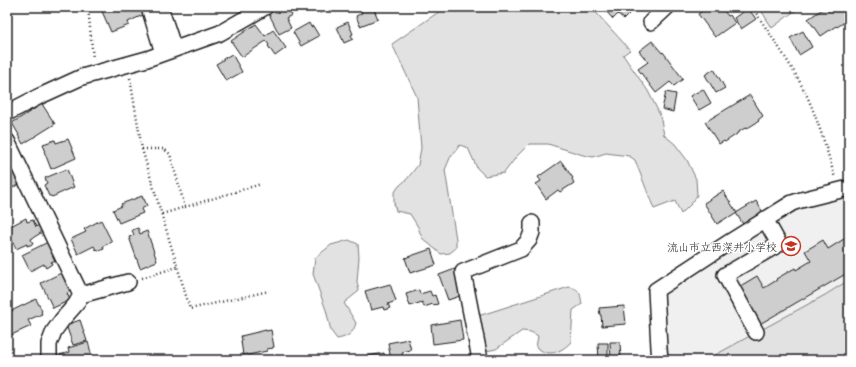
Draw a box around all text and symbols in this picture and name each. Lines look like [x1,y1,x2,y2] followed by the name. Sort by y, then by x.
[780,235,802,257] school or university icon: 流山市立西深井小学校
[667,239,777,254] place label: 流山市立西深井小学校

